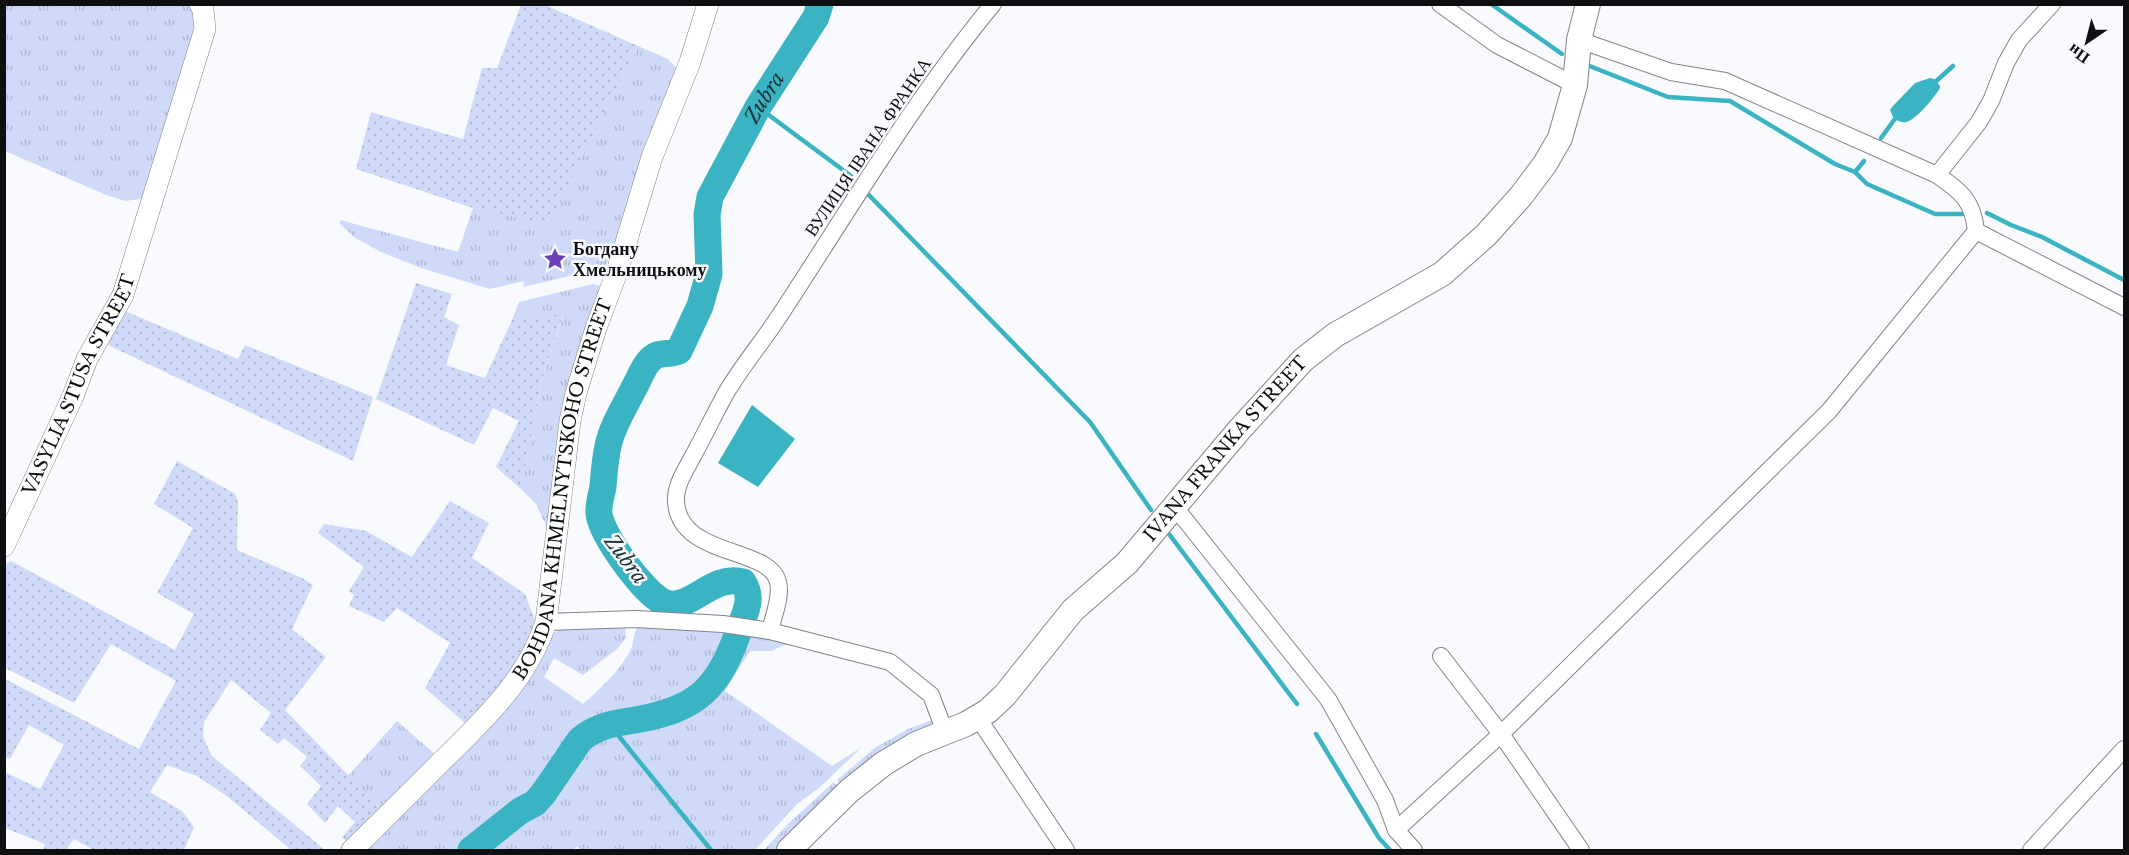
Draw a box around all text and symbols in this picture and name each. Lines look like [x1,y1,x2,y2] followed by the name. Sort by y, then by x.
[2057,12,2117,72] north arrow
[2064,40,2093,69] text: Пн
[800,54,936,240] street label: ВУЛИЦЯ ІВАНА ФРАНКА
[739,67,789,128] water label: Zubra
[573,238,707,281] place label: Богдану Хмельницькому
[542,246,568,272] place icon: Богдану Хмельницькому
[17,271,140,500] street label: VASYLIA STUSA STREET
[508,295,617,684] street label: BOHDANA KHMELNYTSKOHO STREET
[1139,351,1312,546] street label: IVANA FRANKA STREET
[599,529,652,589] water label: Zubra

